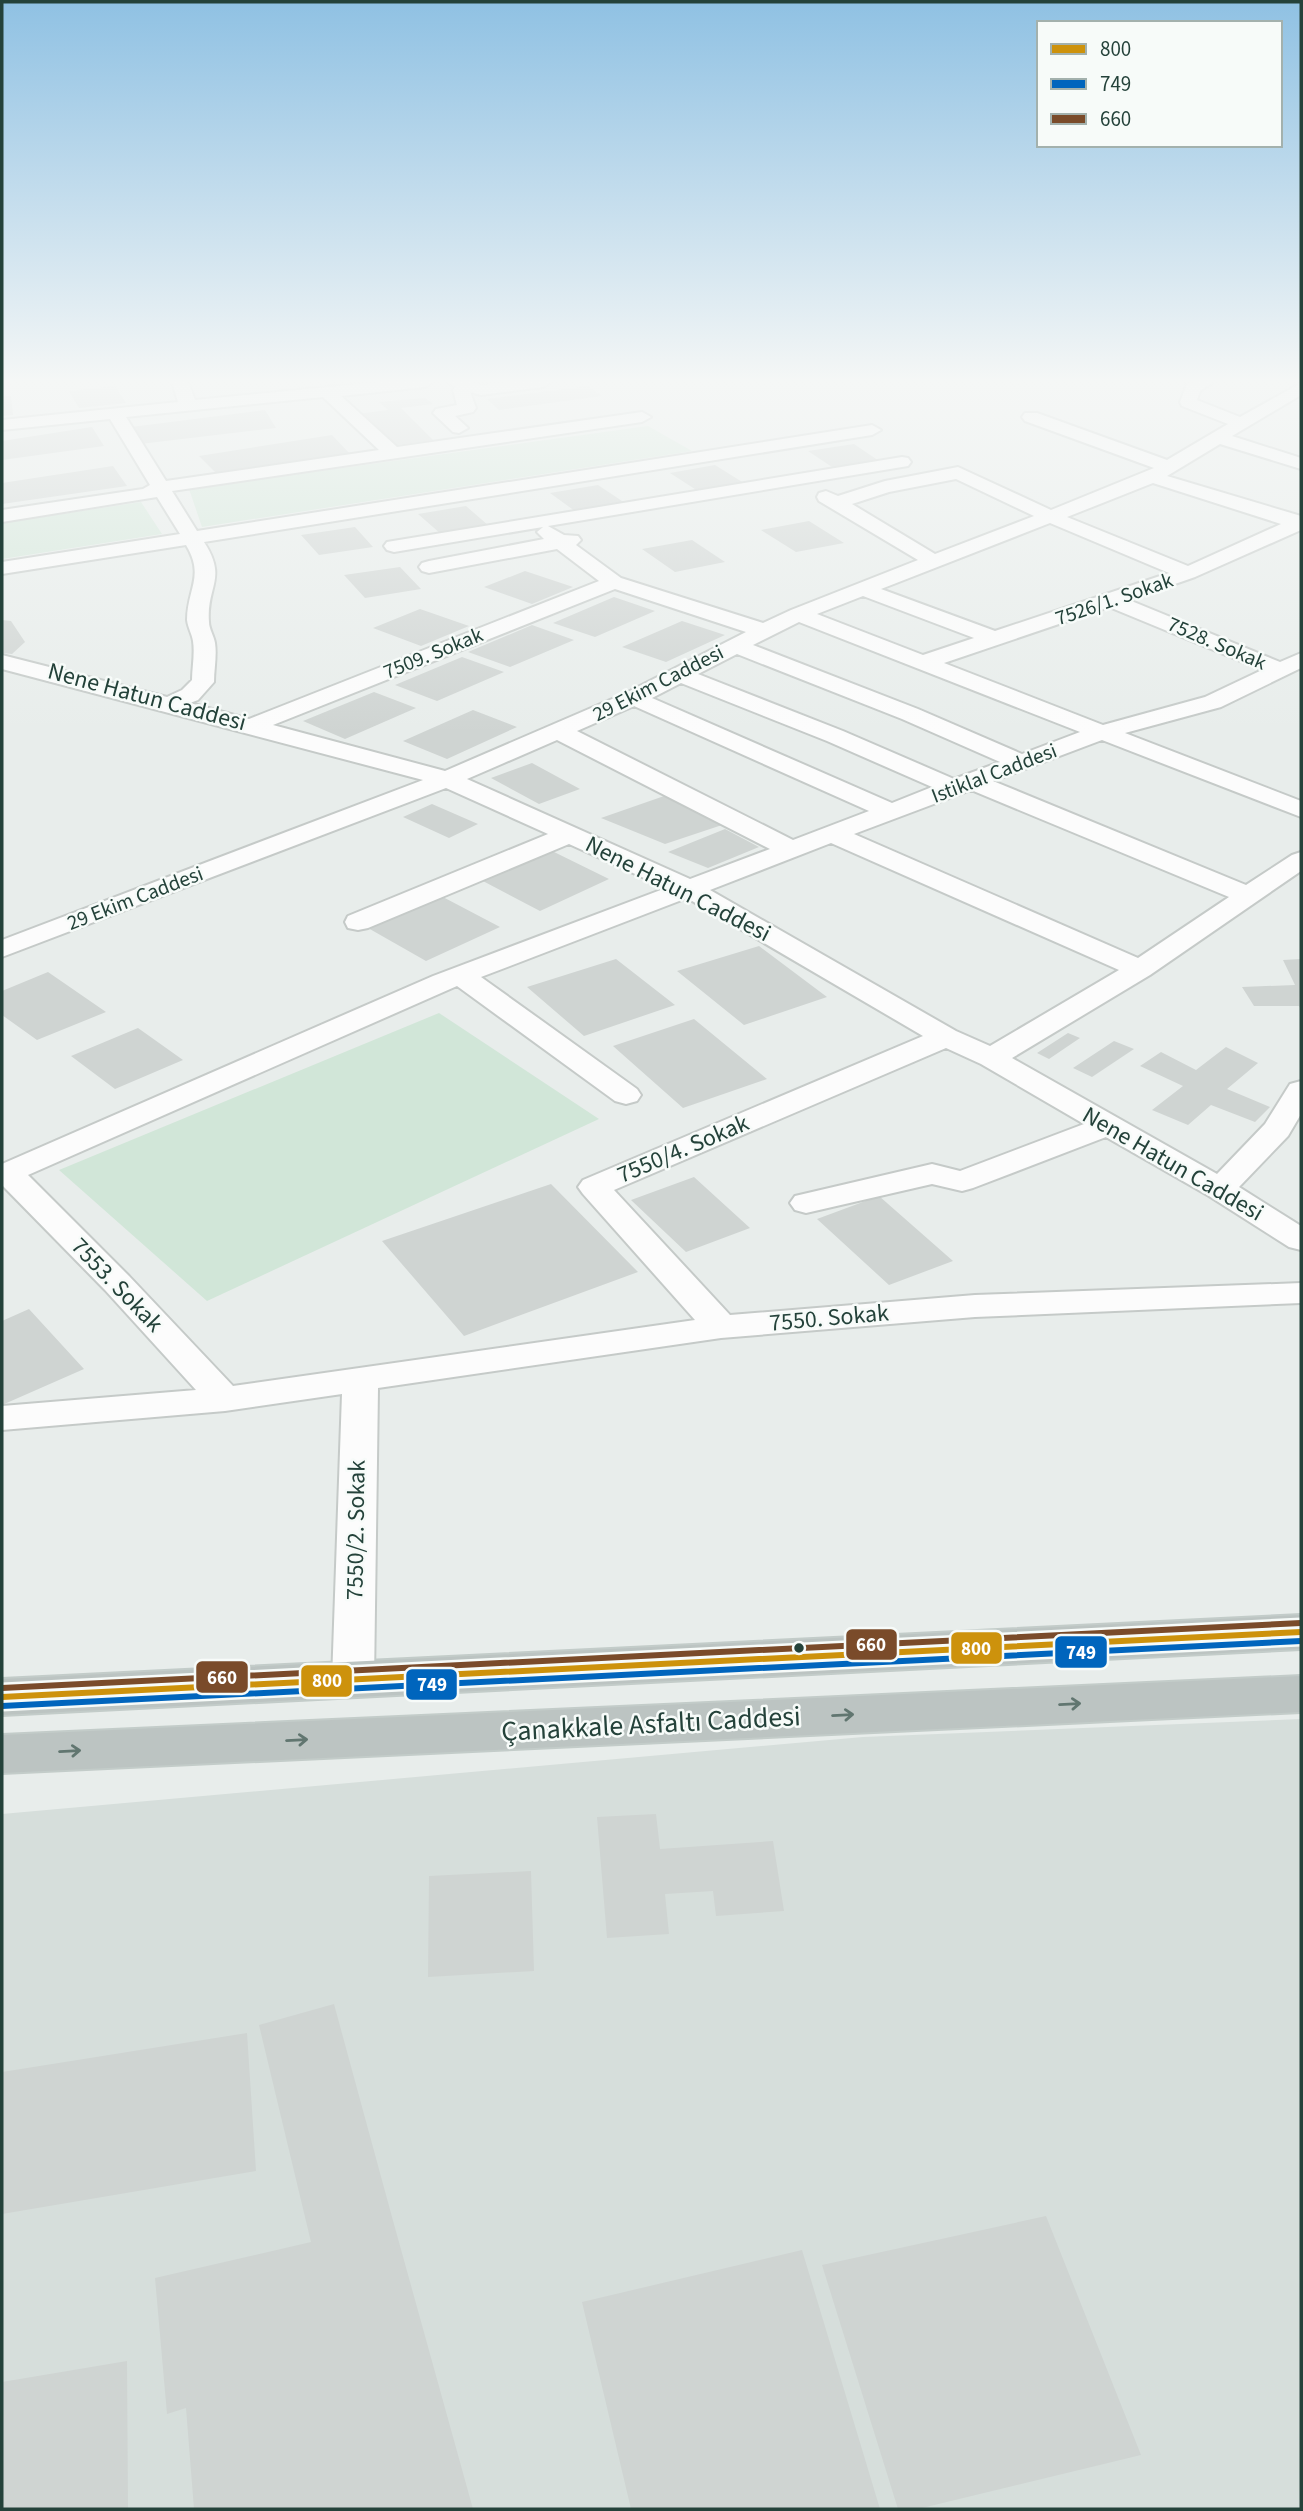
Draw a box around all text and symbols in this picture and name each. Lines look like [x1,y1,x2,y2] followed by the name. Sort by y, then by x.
[1037,21,1282,147] legend
[1100,34,1131,64] text: 800
[1100,69,1131,99] text: 749
[1100,104,1131,134] text: 660
[1051,565,1177,633] street label: 7526/1. Sokak
[1163,609,1272,678] street label: 7528. Sokak
[379,619,488,687] street label: 7509. Sokak
[587,637,729,729] street label: 29 Ekim Caddesi
[44,654,250,740] street label: Nene Hatun Caddesi
[927,735,1061,811] street label: Istiklal Caddesi
[579,827,777,951] street label: Nene Hatun Caddesi
[63,858,207,938] street label: 29 Ekim Caddesi
[1076,1098,1270,1230] street label: Nene Hatun Caddesi
[612,1105,754,1193] street label: 7550/4. Sokak
[63,1230,171,1340] street label: 7553. Sokak
[768,1295,890,1341] street label: 7550. Sokak
[337,1459,375,1600] street label: 7550/2. Sokak
[845,1628,898,1661] line badge: 660
[950,1631,1003,1665] line badge: 800
[856,1632,886,1659] text: 660
[1054,1635,1108,1669] line badge: 749
[961,1636,991,1663] text: 800
[1066,1640,1096,1667] text: 749
[792,1641,806,1655] unlabelled marker
[195,1660,249,1694] line badge: 660
[300,1664,353,1698] line badge: 800
[207,1665,237,1692] text: 660
[312,1668,342,1695] text: 800
[405,1668,458,1701] line badge: 749
[417,1672,447,1699] text: 749
[500,1696,802,1752] street label: Çanakkale Asfaltı Caddesi
[1058,1698,1081,1711] one-way arrow
[831,1708,854,1721] one-way arrow
[285,1734,308,1747] one-way arrow
[58,1744,81,1757] one-way arrow

